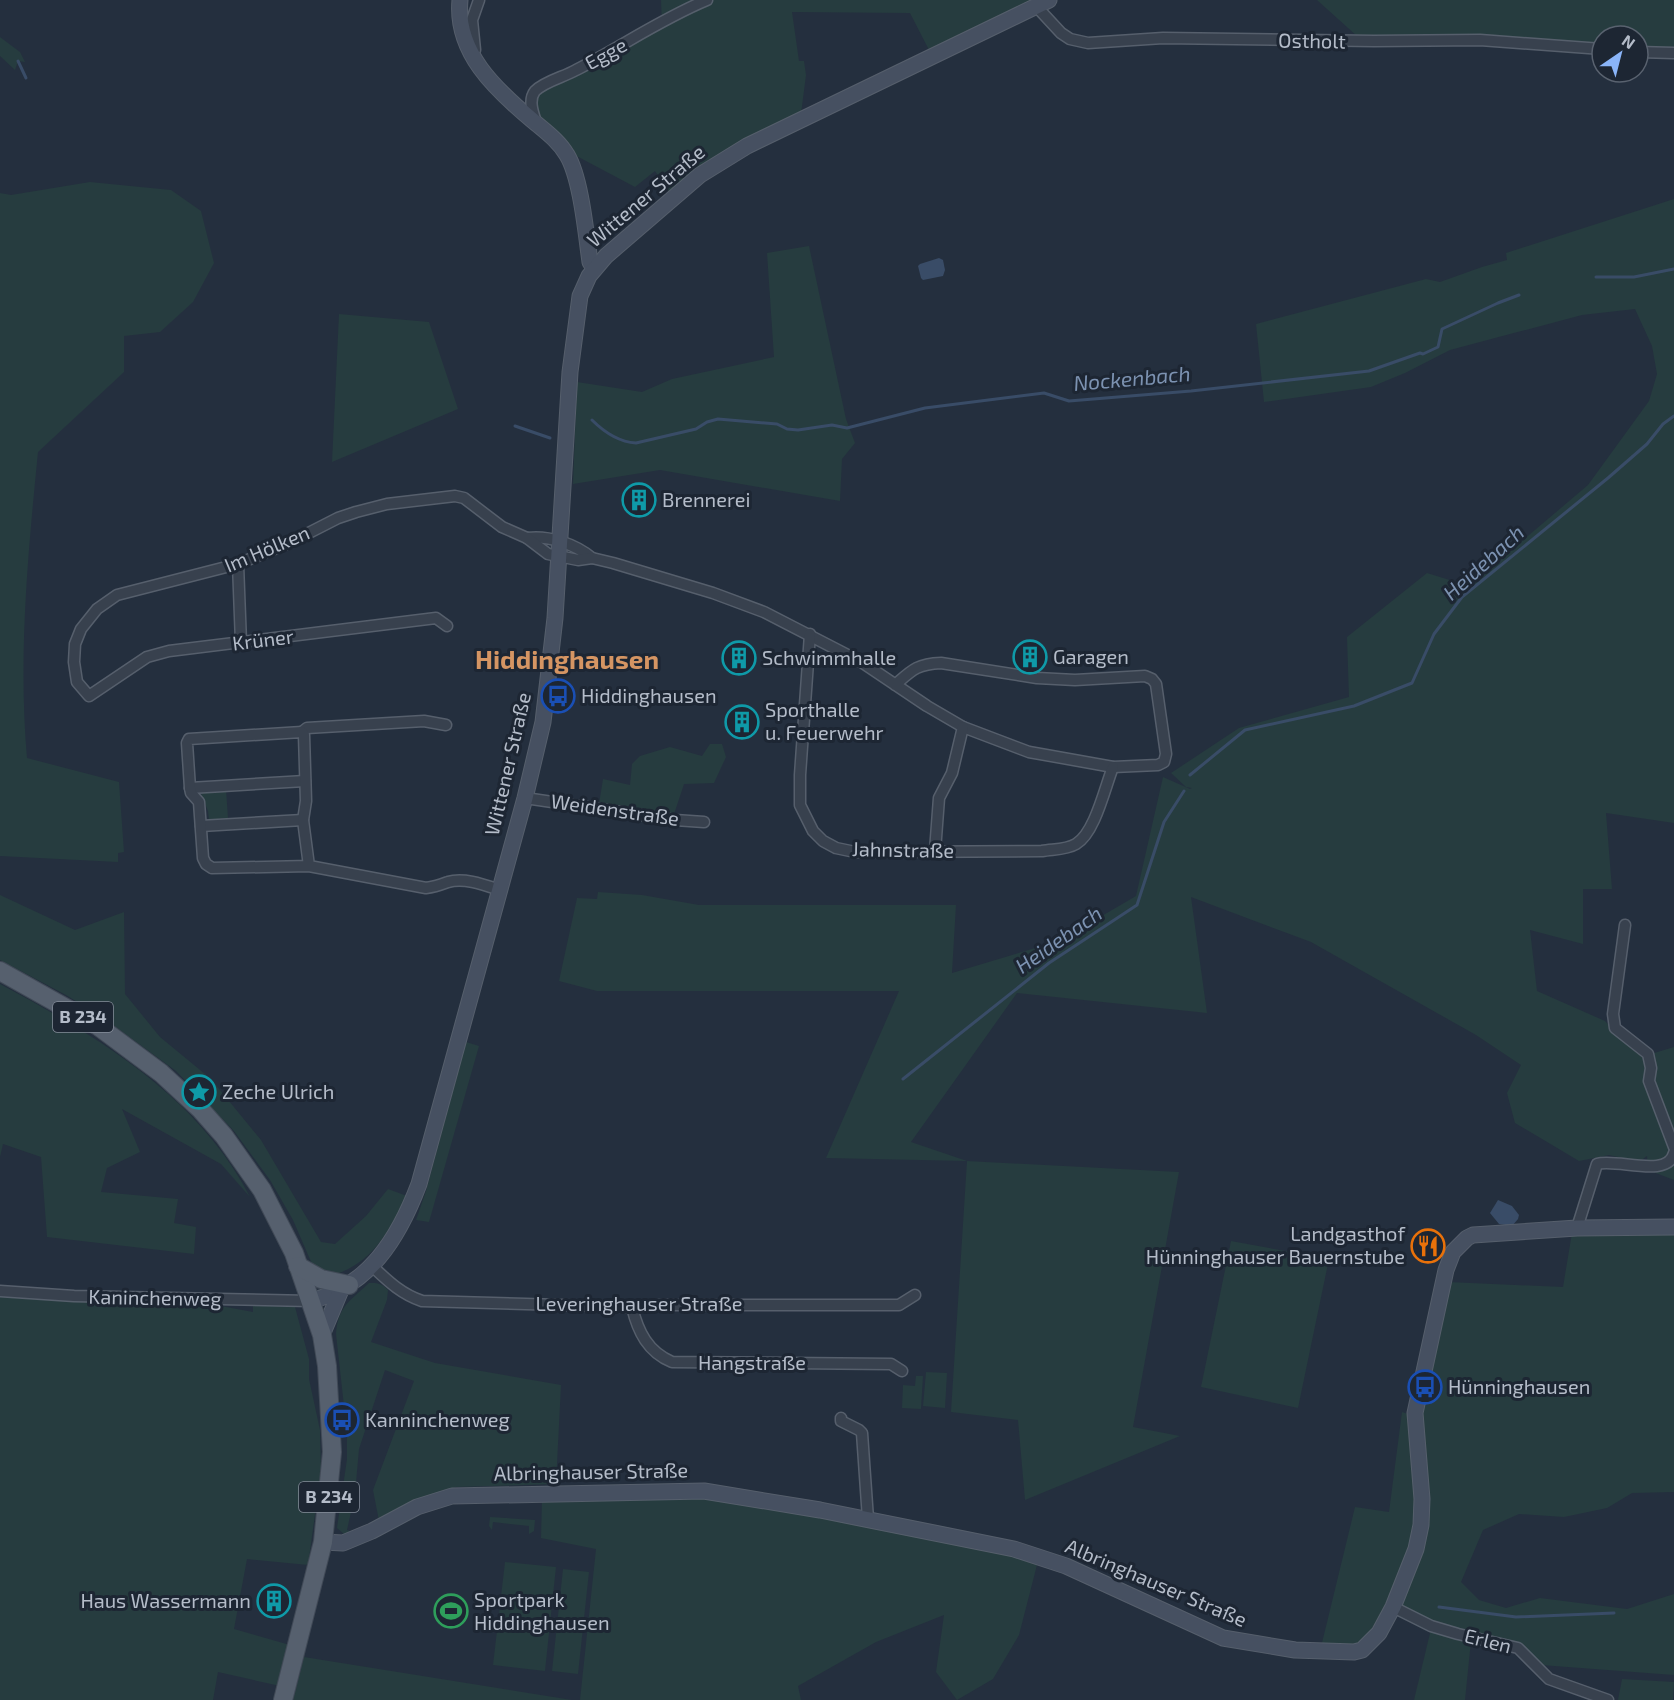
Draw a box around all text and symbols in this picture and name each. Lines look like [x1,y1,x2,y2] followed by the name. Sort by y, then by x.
[1590,24,1650,84] north arrow
[1278,27,1346,53] street label: Ostholt
[1619,30,1639,52] text: N
[580,32,631,74] street label: Egge
[582,139,709,251] street label: Wittener Straße
[1072,360,1191,395] water label: Nockenbach
[621,482,657,518] building icon: Brennerei
[662,487,750,511] place label: Brennerei
[220,519,313,577] street label: Im Hölken
[1437,519,1529,605] water label: Heidebach
[231,623,295,655] street label: Krüner
[1012,639,1048,675] building icon: Garagen
[721,640,757,676] building icon: Schwimmhalle
[475,643,659,674] district label: Hiddinghausen
[1053,644,1129,668] place label: Garagen
[762,645,896,669] place label: Schwimmhalle
[540,678,576,714] bus stop icon: Hiddinghausen
[581,683,717,707] place label: Hiddinghausen
[479,690,535,838] street label: Wittener Straße
[765,697,884,744] place label: Sporthalle u. Feuerwehr
[724,704,760,740] building icon: Sporthalle u. Feuerwehr
[550,788,681,830] street label: Weidenstraße
[852,836,954,862] street label: Jahnstraße
[1010,900,1106,978] water label: Heidebach
[53,1002,113,1032] road number: B 234
[181,1074,217,1110] place icon: Zeche Ulrich
[222,1079,334,1103] place label: Zeche Ulrich
[1146,1221,1405,1268] place label: Landgasthof Hünninghauser Bauernstube
[1410,1228,1446,1264] restaurant icon: Landgasthof Hünninghauser Bauernstube
[88,1284,222,1310] street label: Kaninchenweg
[536,1291,742,1315] street label: Leveringhauser Straße
[698,1350,806,1374] street label: Hangstraße
[1407,1369,1443,1405] bus stop icon: Hünninghausen
[1448,1374,1590,1398] place label: Hünninghausen
[324,1402,360,1438] bus stop icon: Kanninchenweg
[365,1407,510,1431] place label: Kanninchenweg
[494,1457,688,1485] street label: Albringhauser Straße
[299,1482,359,1512] road number: B 234
[1062,1533,1251,1631] street label: Albringhauser Straße
[256,1583,292,1619] building icon: Haus Wassermann
[474,1587,610,1634] place label: Sportpark Hiddinghausen
[80,1588,251,1612] place label: Haus Wassermann
[433,1593,469,1629] sports icon: Sportpark Hiddinghausen
[1462,1623,1514,1657] street label: Erlen

